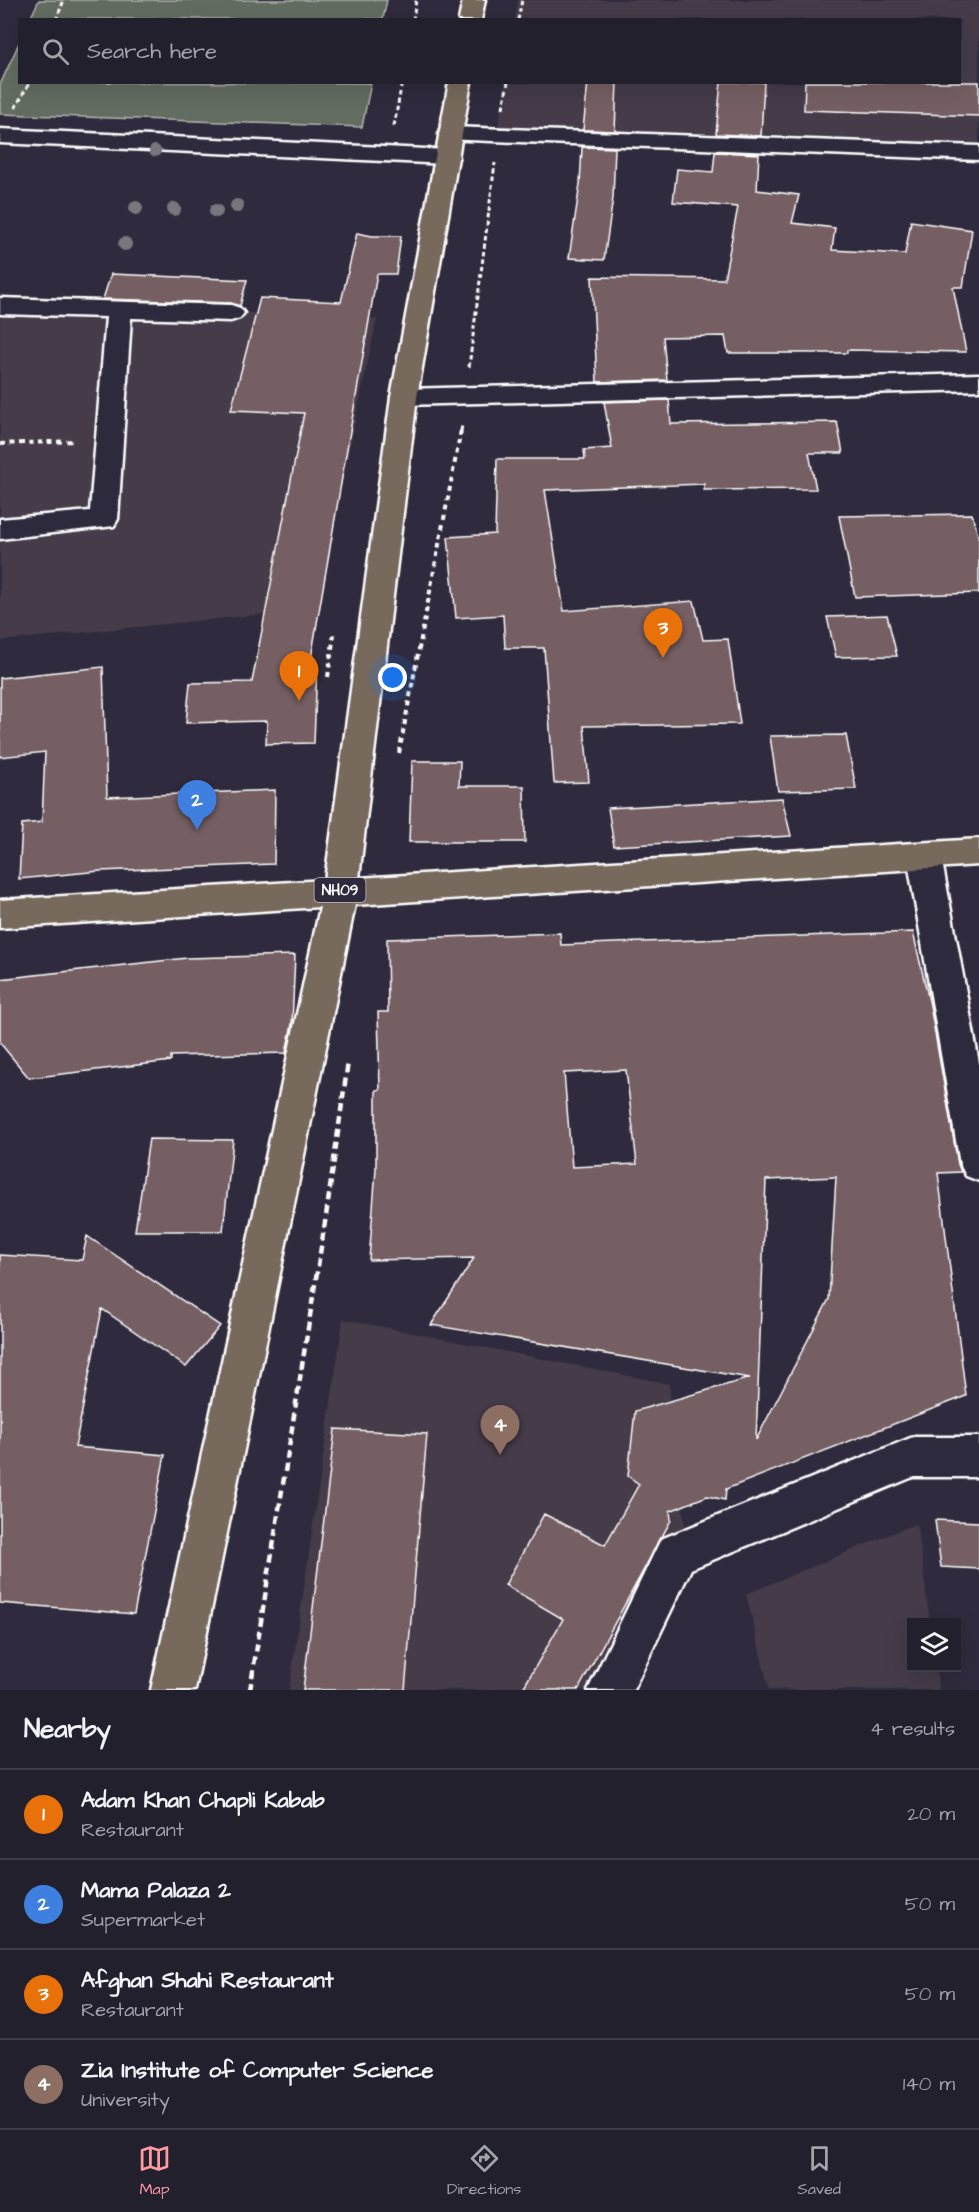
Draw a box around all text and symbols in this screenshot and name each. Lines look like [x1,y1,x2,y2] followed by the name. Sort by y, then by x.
[18,18,961,84] search box
[39,35,72,68] icon: search
[87,36,217,67] text: Search here
[644,608,682,658] pin: 3
[280,652,318,701] pin: 1
[378,663,407,692] your location
[178,780,216,830] pin: 2
[314,878,366,902] road number: NH09
[480,1406,520,1455] pin: 4
[907,1618,961,1672] map controls
[907,1618,961,1672] button: layers
[24,1711,111,1747] text: Nearby
[870,1715,955,1743] text: 4 results
[81,1785,325,1816] text: Adam Khan Chapli Kabab
[42,1800,45,1828] text: 1
[907,1800,955,1828] text: 20 m
[81,1816,184,1844] text: Restaurant
[81,1875,231,1906] text: Mama Palaza 2
[38,1890,49,1918] text: 2
[905,1890,955,1918] text: 50 m
[81,1906,205,1934] text: Supermarket
[81,1965,334,1996] text: Afghan Shahi Restaurant
[38,1980,49,2008] text: 3
[905,1980,955,2008] text: 50 m
[81,1996,184,2024] text: Restaurant
[81,2055,433,2086] text: Zia Institute of Computer Science
[37,2070,50,2098] text: 4
[903,2070,955,2098] text: 140 m
[81,2086,170,2114] text: University
[138,2142,171,2200] tab: Map
[447,2142,521,2200] tab: Directions
[797,2142,841,2200] tab: Saved

